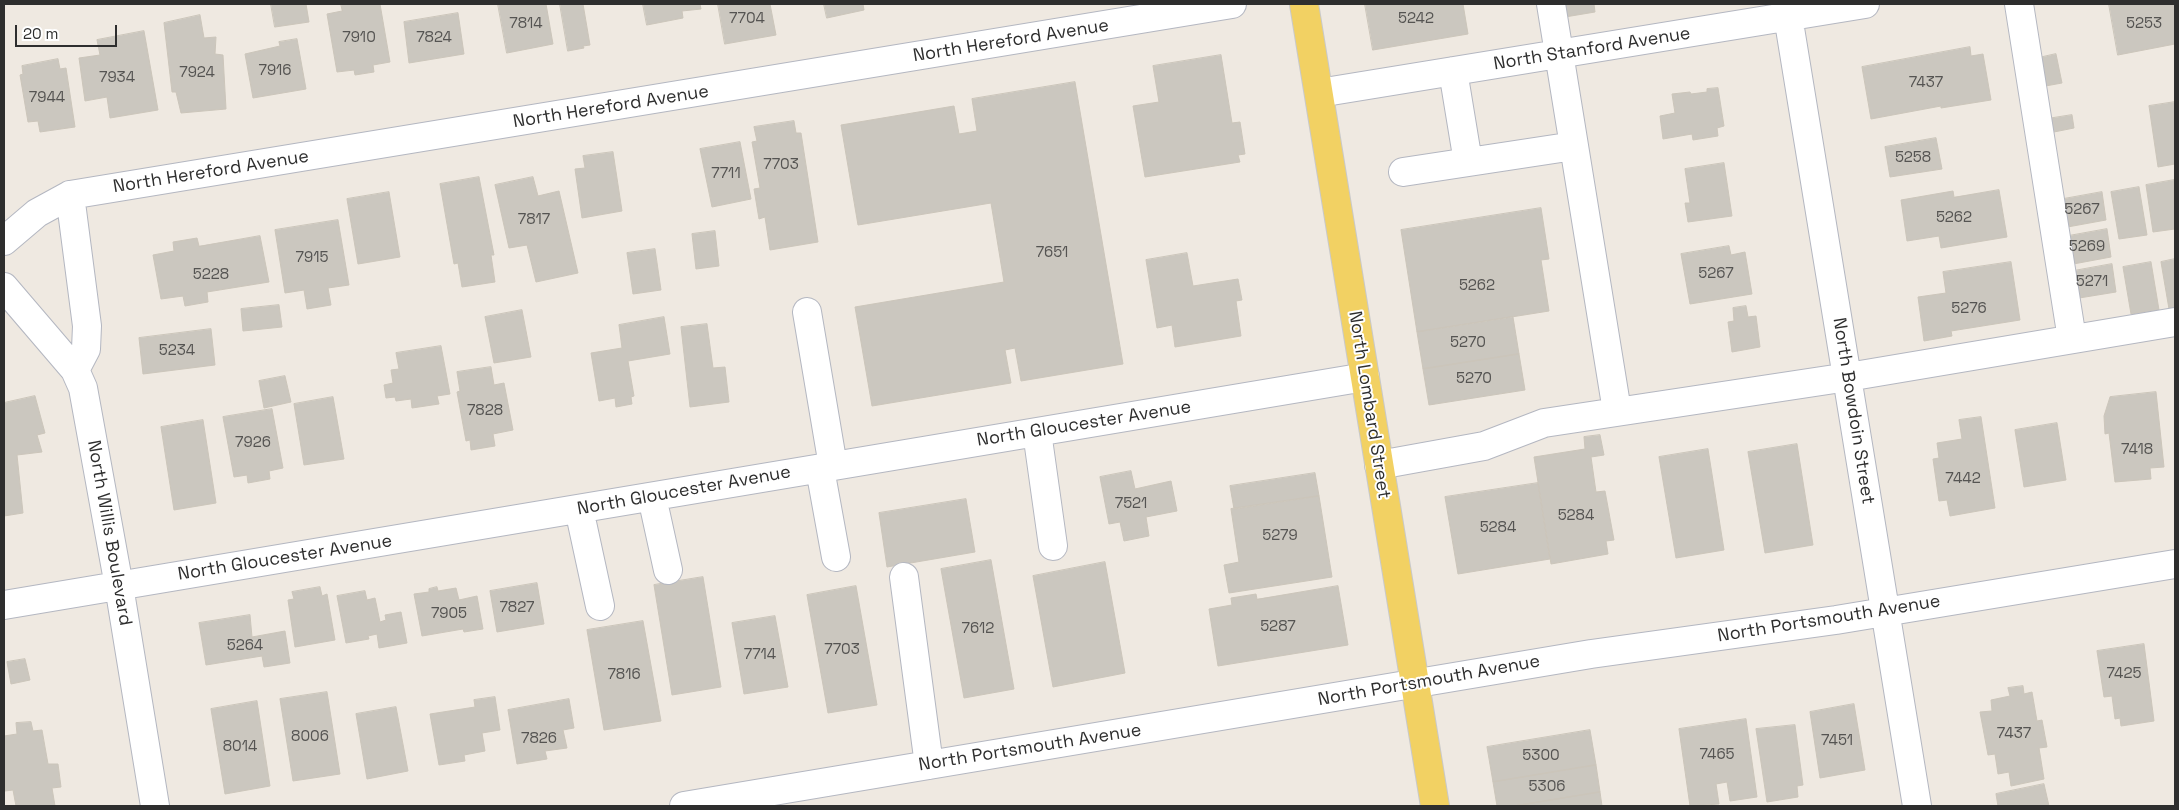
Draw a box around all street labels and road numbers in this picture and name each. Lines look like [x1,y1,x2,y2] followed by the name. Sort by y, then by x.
[912,15,1110,67] street label: North Hereford Avenue
[1492,23,1692,75] street label: North Stanford Avenue
[512,81,710,133] street label: North Hereford Avenue
[112,146,310,198] street label: North Hereford Avenue
[1343,310,1395,500] street label: North Lombard Street
[1828,316,1878,506] street label: North Bowdoin Street
[975,396,1193,452] street label: North Gloucester Avenue
[82,439,136,627] street label: North Willis Boulevard
[576,462,792,520] street label: North Gloucester Avenue
[176,530,394,586] street label: North Gloucester Avenue
[1716,591,1942,647] street label: North Portsmouth Avenue
[1316,651,1542,711] street label: North Portsmouth Avenue
[917,720,1143,776] street label: North Portsmouth Avenue

